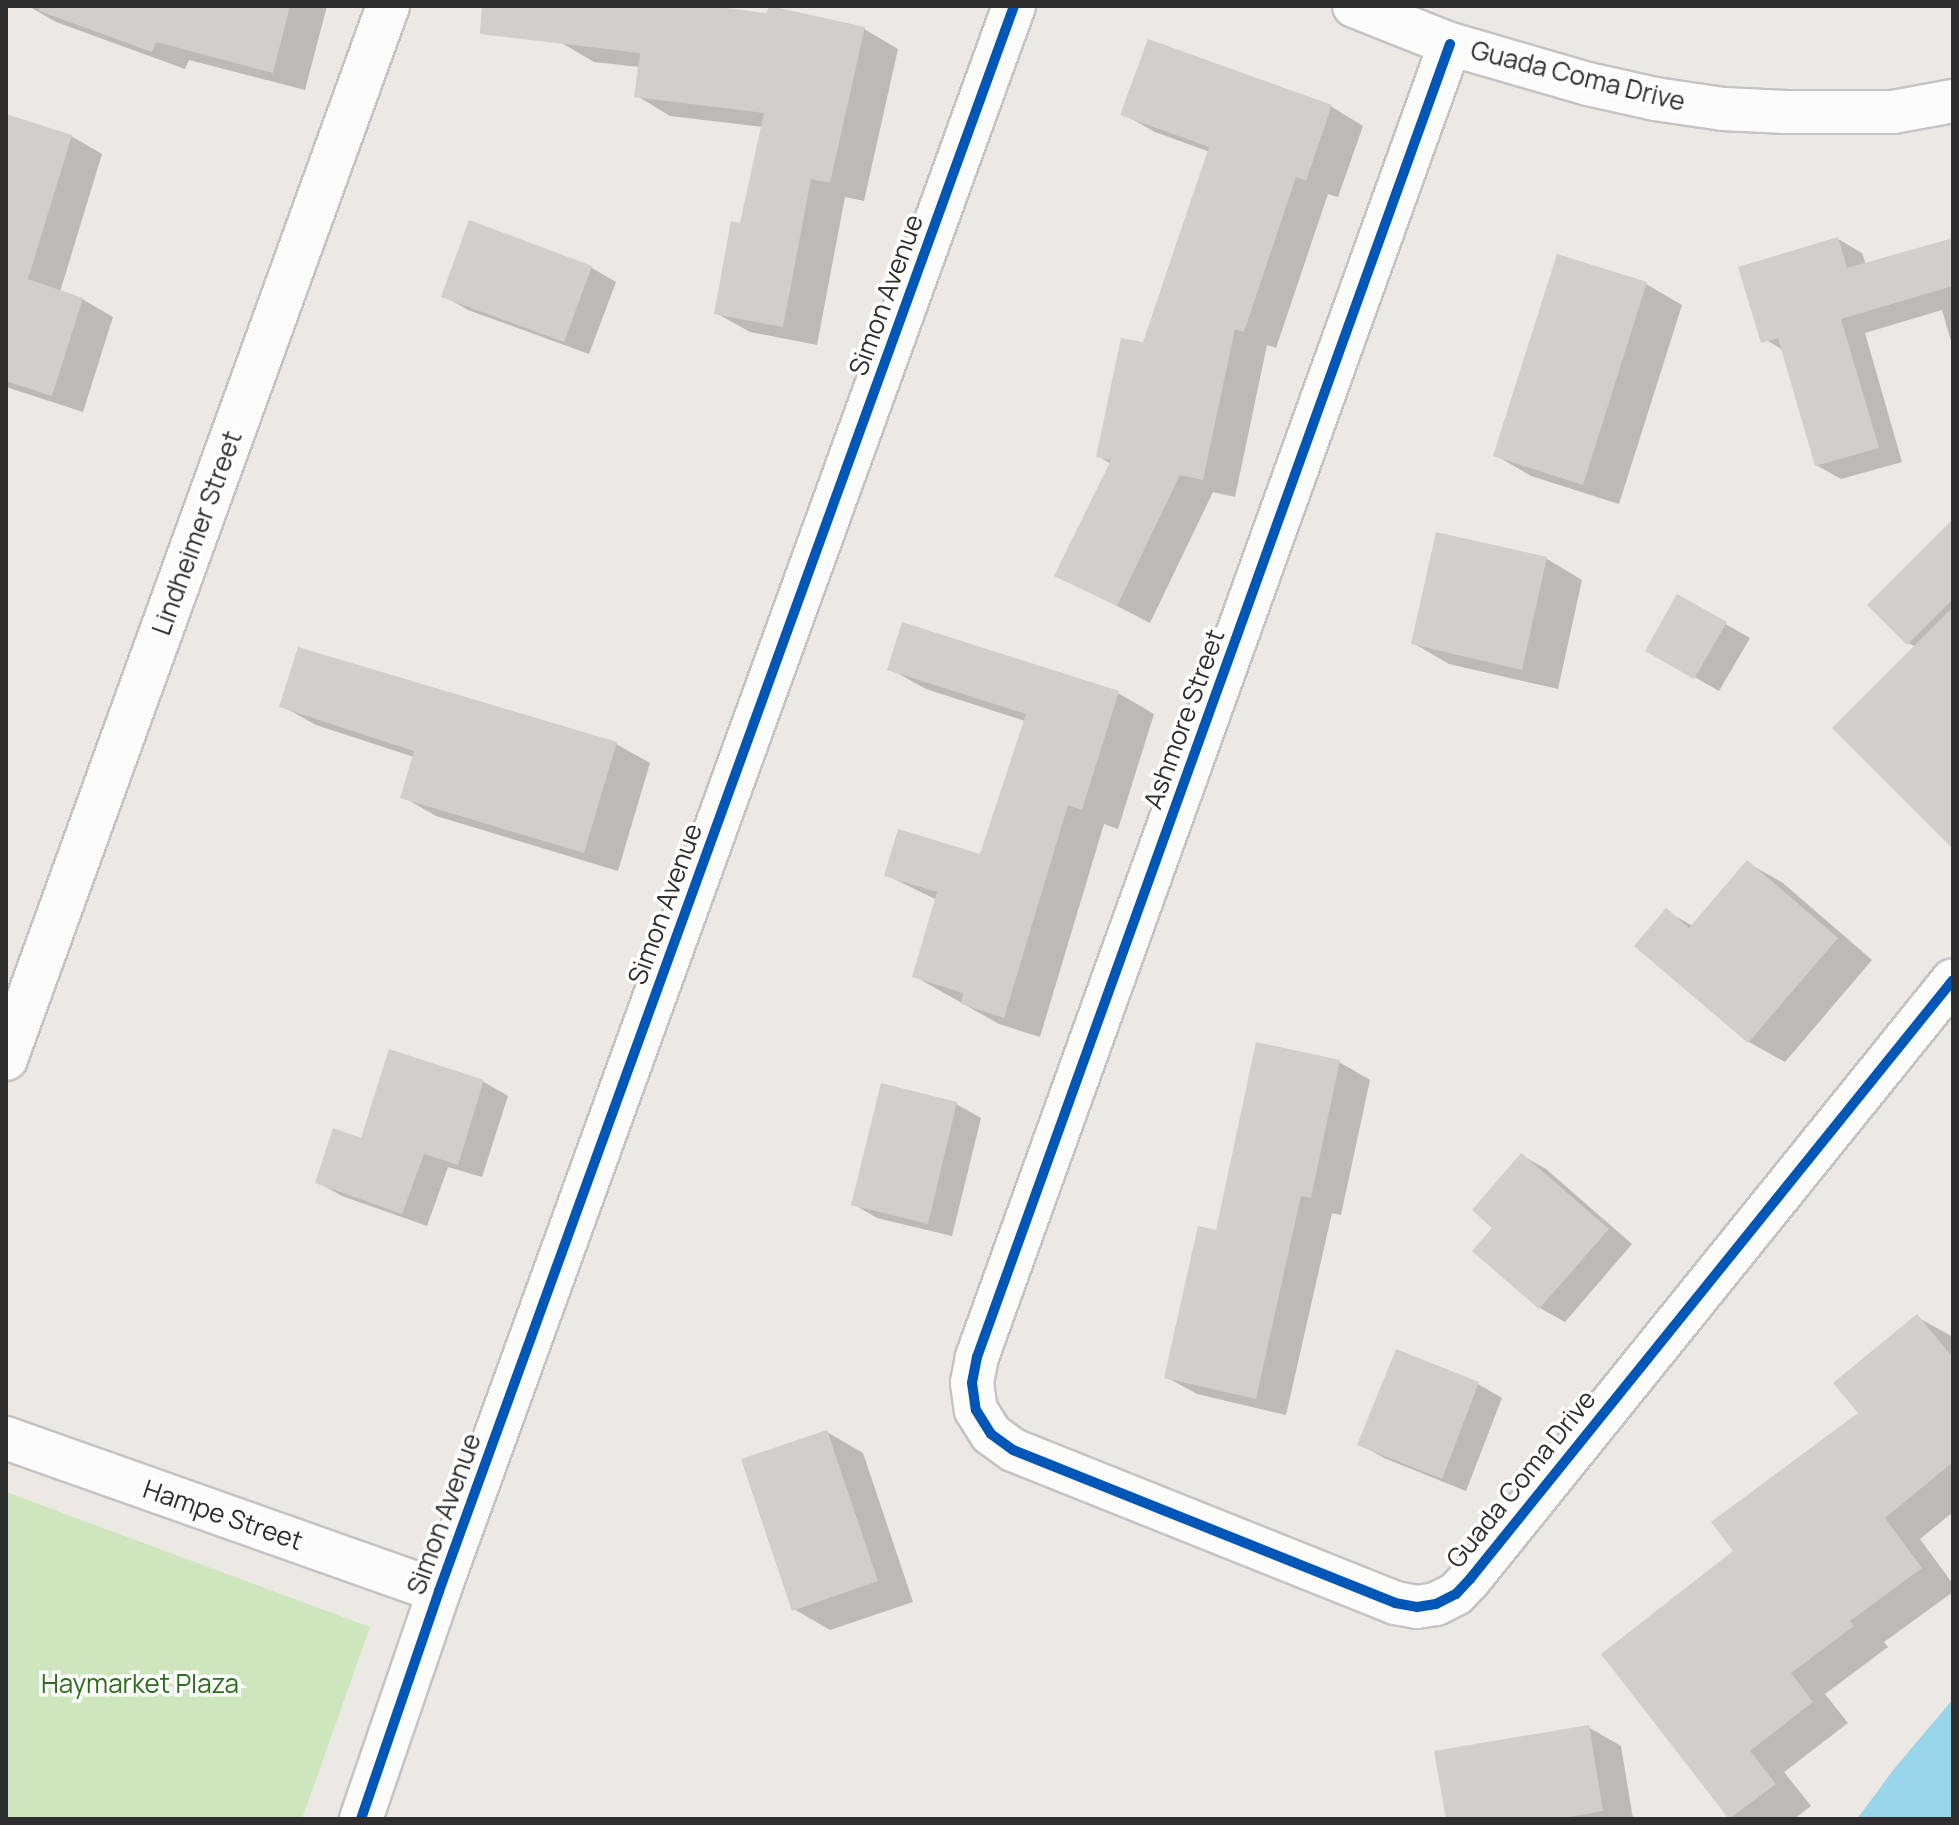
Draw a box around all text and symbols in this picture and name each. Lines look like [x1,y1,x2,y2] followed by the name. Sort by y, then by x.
[1468,34,1688,118] street label: Guada Coma Drive
[842,210,930,380] street label: Simon Avenue
[146,427,248,639] street label: Lindheimer Street
[1137,625,1231,813] street label: Ashmore Street
[621,819,709,989] street label: Simon Avenue
[1440,1384,1602,1574] street label: Guada Coma Drive
[400,1429,488,1599] street label: Simon Avenue
[139,1473,307,1557] street label: Hampe Street
[41,1668,239,1700] park label: Haymarket Plaza

